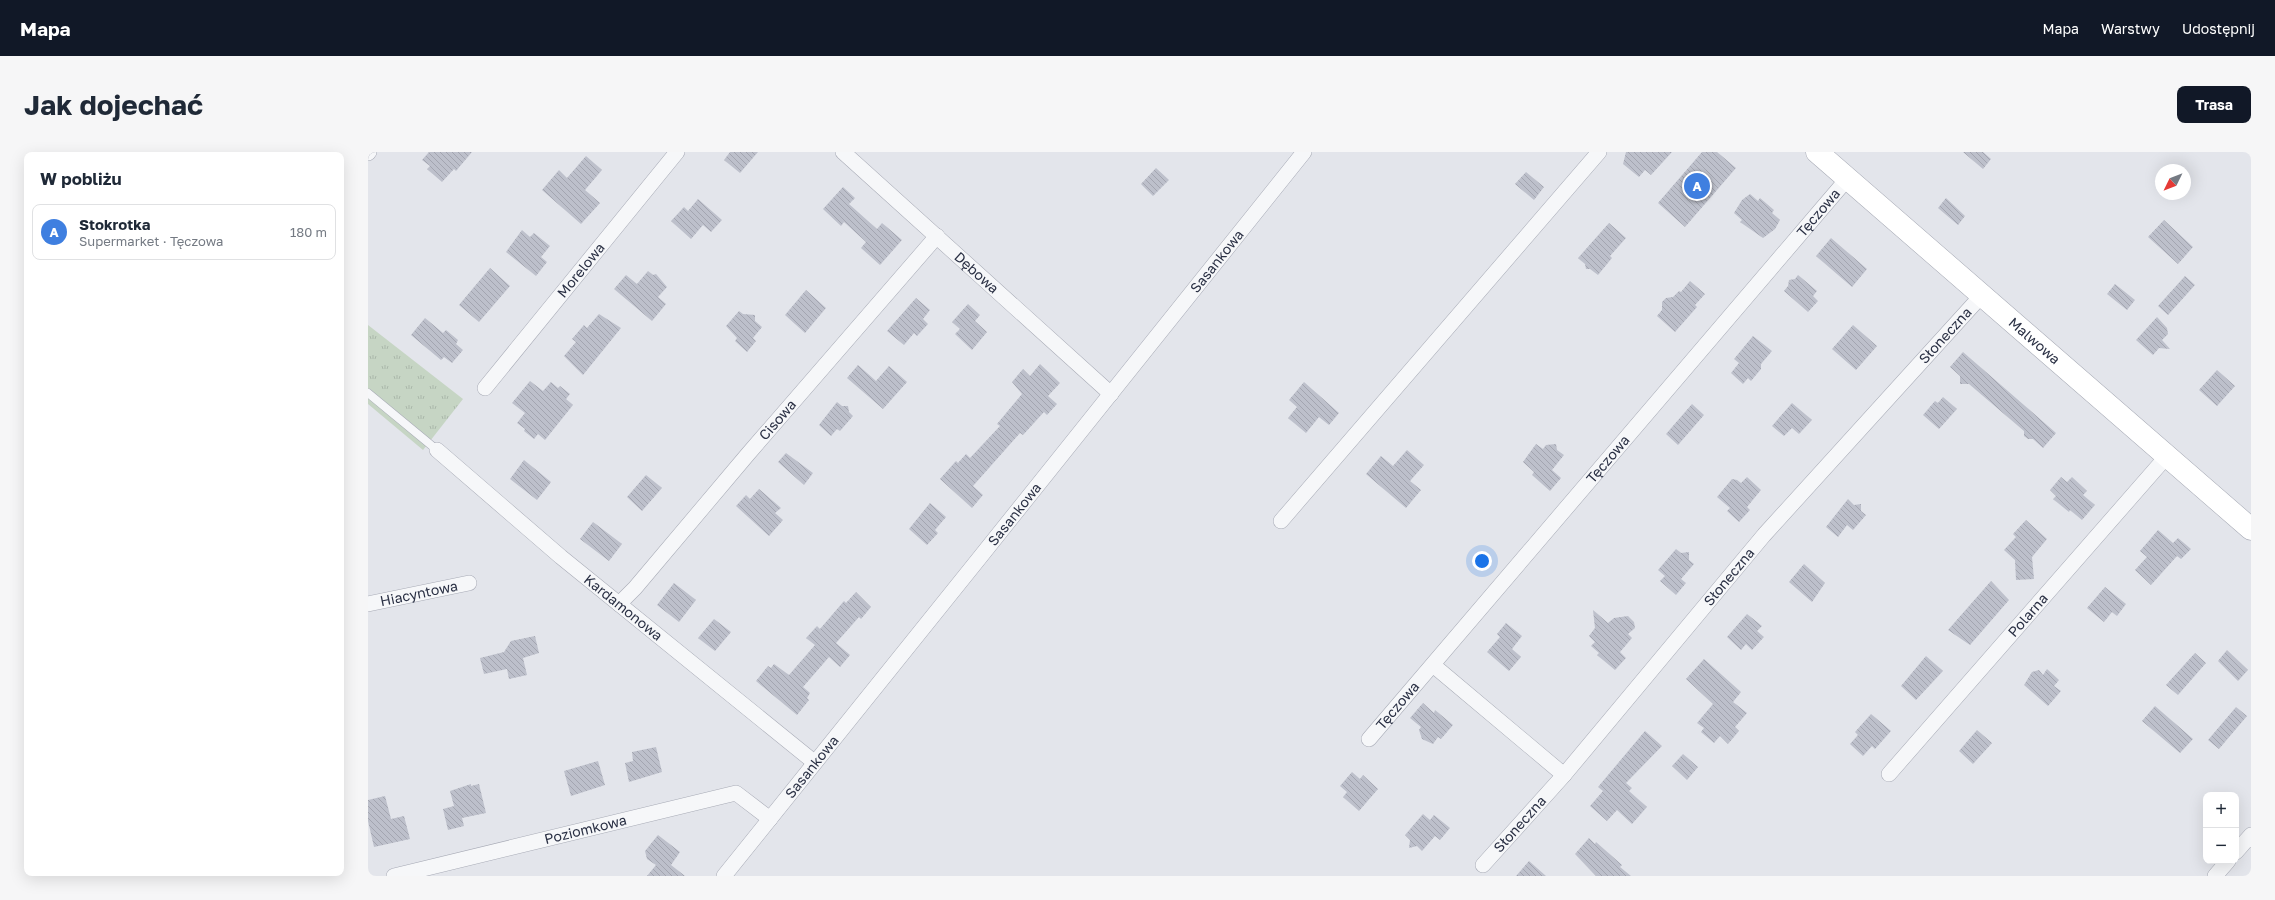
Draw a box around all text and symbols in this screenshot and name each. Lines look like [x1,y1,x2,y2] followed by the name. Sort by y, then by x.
[20,17,71,40] text: Mapa
[2043,20,2079,37] text: Mapa
[2101,20,2160,37] text: Warstwy
[2182,20,2255,37] text: Udostępnij
[2177,86,2251,123] button: Trasa
[24,88,203,121] text: Jak dojechać
[2155,164,2191,200] north arrow
[40,168,122,189] text: W pobliżu
[1684,171,1710,201] pin: A
[1793,185,1843,240] street label: Tęczowa
[79,215,150,233] text: Stokrotka
[49,224,59,240] text: A
[290,224,327,240] text: 180 m
[1186,226,1247,296] street label: Sasankowa
[79,233,223,249] text: Supermarket · Tęczowa
[553,239,608,301] street label: Morelowa
[951,248,1003,297] street label: Dębowa
[1915,304,1975,367] street label: Słoneczna
[2005,313,2064,367] street label: Malwowa
[755,396,799,443] street label: Cisowa
[1582,431,1633,486] street label: Tęczowa
[984,479,1044,549] street label: Sasankowa
[1700,544,1758,609] street label: Słoneczna
[1472,551,1492,571] your location
[581,570,666,644] street label: Kardamonowa
[378,577,459,609] street label: Hiacyntowa
[2004,590,2051,640] street label: Polarna
[1372,678,1422,733] street label: Tęczowa
[781,732,842,801] street label: Sasankowa
[1490,792,1549,856] street label: Słoneczna
[2203,792,2239,864] map controls
[2203,792,2239,828] button: +
[542,811,628,847] street label: Poziomkowa
[2203,828,2239,864] button: −

